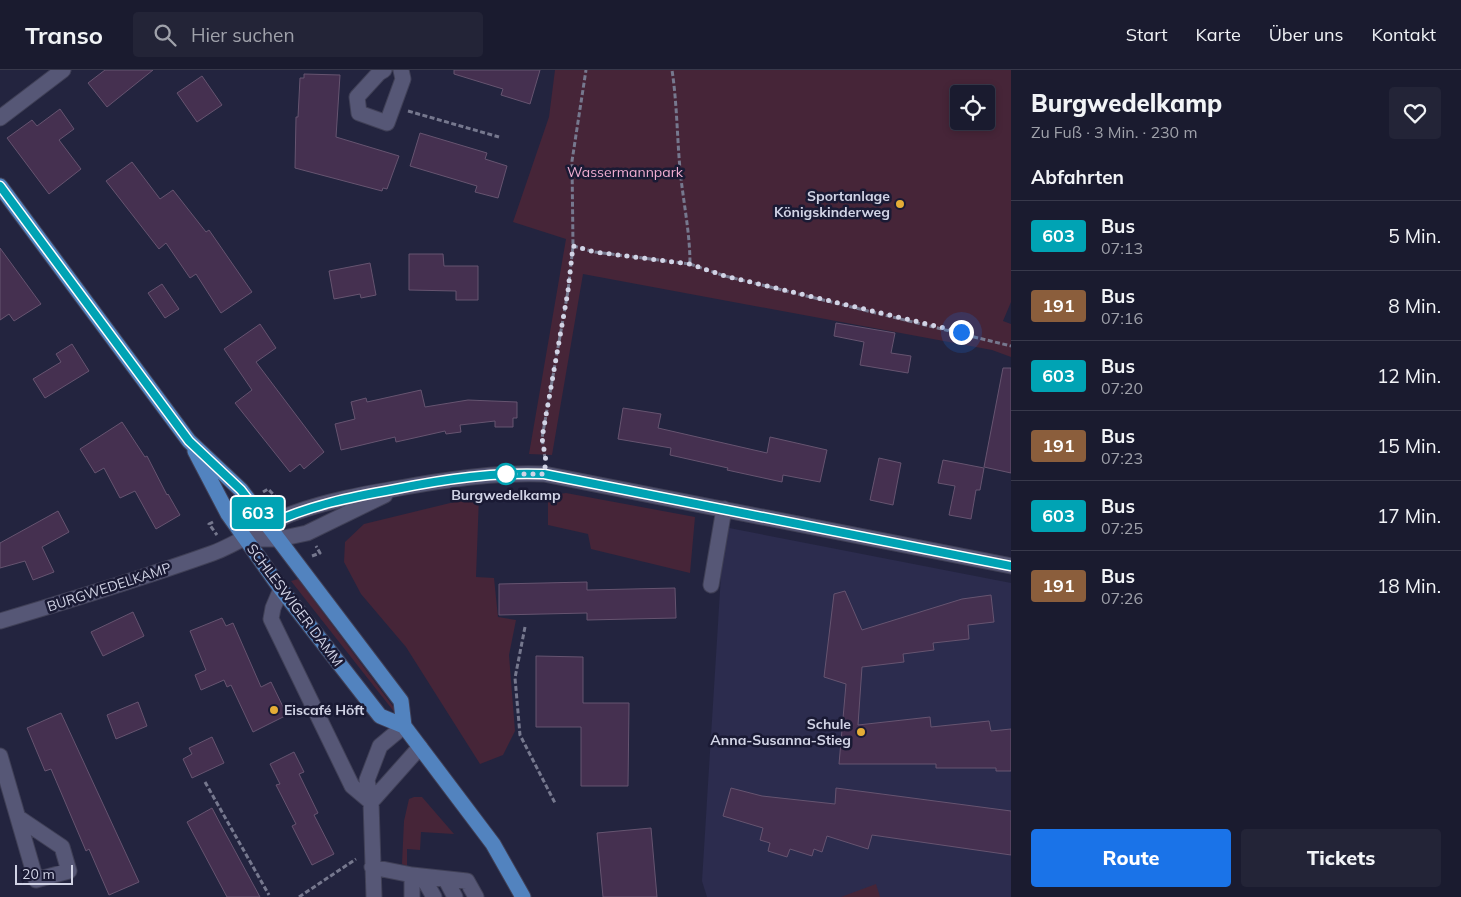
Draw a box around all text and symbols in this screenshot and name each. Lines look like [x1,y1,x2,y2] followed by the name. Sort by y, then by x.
[133,12,483,57] search box
[25,20,103,50] text: Transo
[151,21,179,49] icon: search
[191,23,295,47] text: Hier suchen
[1126,23,1167,46] text: Start
[1195,23,1241,46] text: Karte
[1269,23,1344,46] text: Über uns
[1372,23,1436,46] text: Kontakt
[950,85,995,130] map controls
[950,85,995,130] button: locate
[1389,87,1441,139] button: heart
[1031,88,1222,118] text: Burgwedelkamp
[1031,122,1197,142] text: Zu Fuß · 3 Min. · 230 m
[567,163,684,181] park label: Wassermannpark
[1031,165,1124,189] text: Abfahrten
[774,187,890,221] place label: Sportanlage Königskinderweg
[894,198,906,210] marker: Sportanlage Königskinderweg
[1101,214,1135,238] text: Bus
[1042,224,1075,247] text: 603
[1388,224,1441,248] text: 5 Min.
[1101,238,1143,258] text: 07:13
[1101,284,1135,308] text: Bus
[1042,294,1075,317] text: 191
[1388,294,1441,318] text: 8 Min.
[1101,308,1143,328] text: 07:16
[949,320,974,345] your location
[1101,354,1135,378] text: Bus
[1042,364,1075,387] text: 603
[1377,364,1441,388] text: 12 Min.
[1101,378,1143,398] text: 07:20
[1101,424,1135,448] text: Bus
[1042,434,1075,457] text: 191
[1377,434,1441,458] text: 15 Min.
[1101,448,1143,468] text: 07:23
[495,463,517,485] marker: Burgwedelkamp
[451,486,561,504] place label: Burgwedelkamp
[1101,494,1135,518] text: Bus
[229,497,287,529] line badge: 603
[242,501,274,524] text: 603
[1042,504,1075,527] text: 603
[1377,504,1441,528] text: 17 Min.
[1101,518,1143,538] text: 07:25
[243,540,347,670] street label: SCHLESWIGER DAMM
[45,558,173,616] street label: BURGWEDELKAMP
[1101,564,1135,588] text: Bus
[1042,574,1075,597] text: 191
[1377,574,1441,598] text: 18 Min.
[1101,588,1143,608] text: 07:26
[284,701,365,719] place label: Eiscafé Höft
[268,704,280,716] marker: Eiscafé Höft
[710,715,851,749] place label: Schule Anna-Susanna-Stieg
[855,726,867,738] marker: Schule Anna-Susanna-Stieg
[1031,829,1231,887] button: Route
[1241,829,1441,887] button: Tickets
[15,862,72,885] scale bar
[22,865,55,883] text: 20 m

